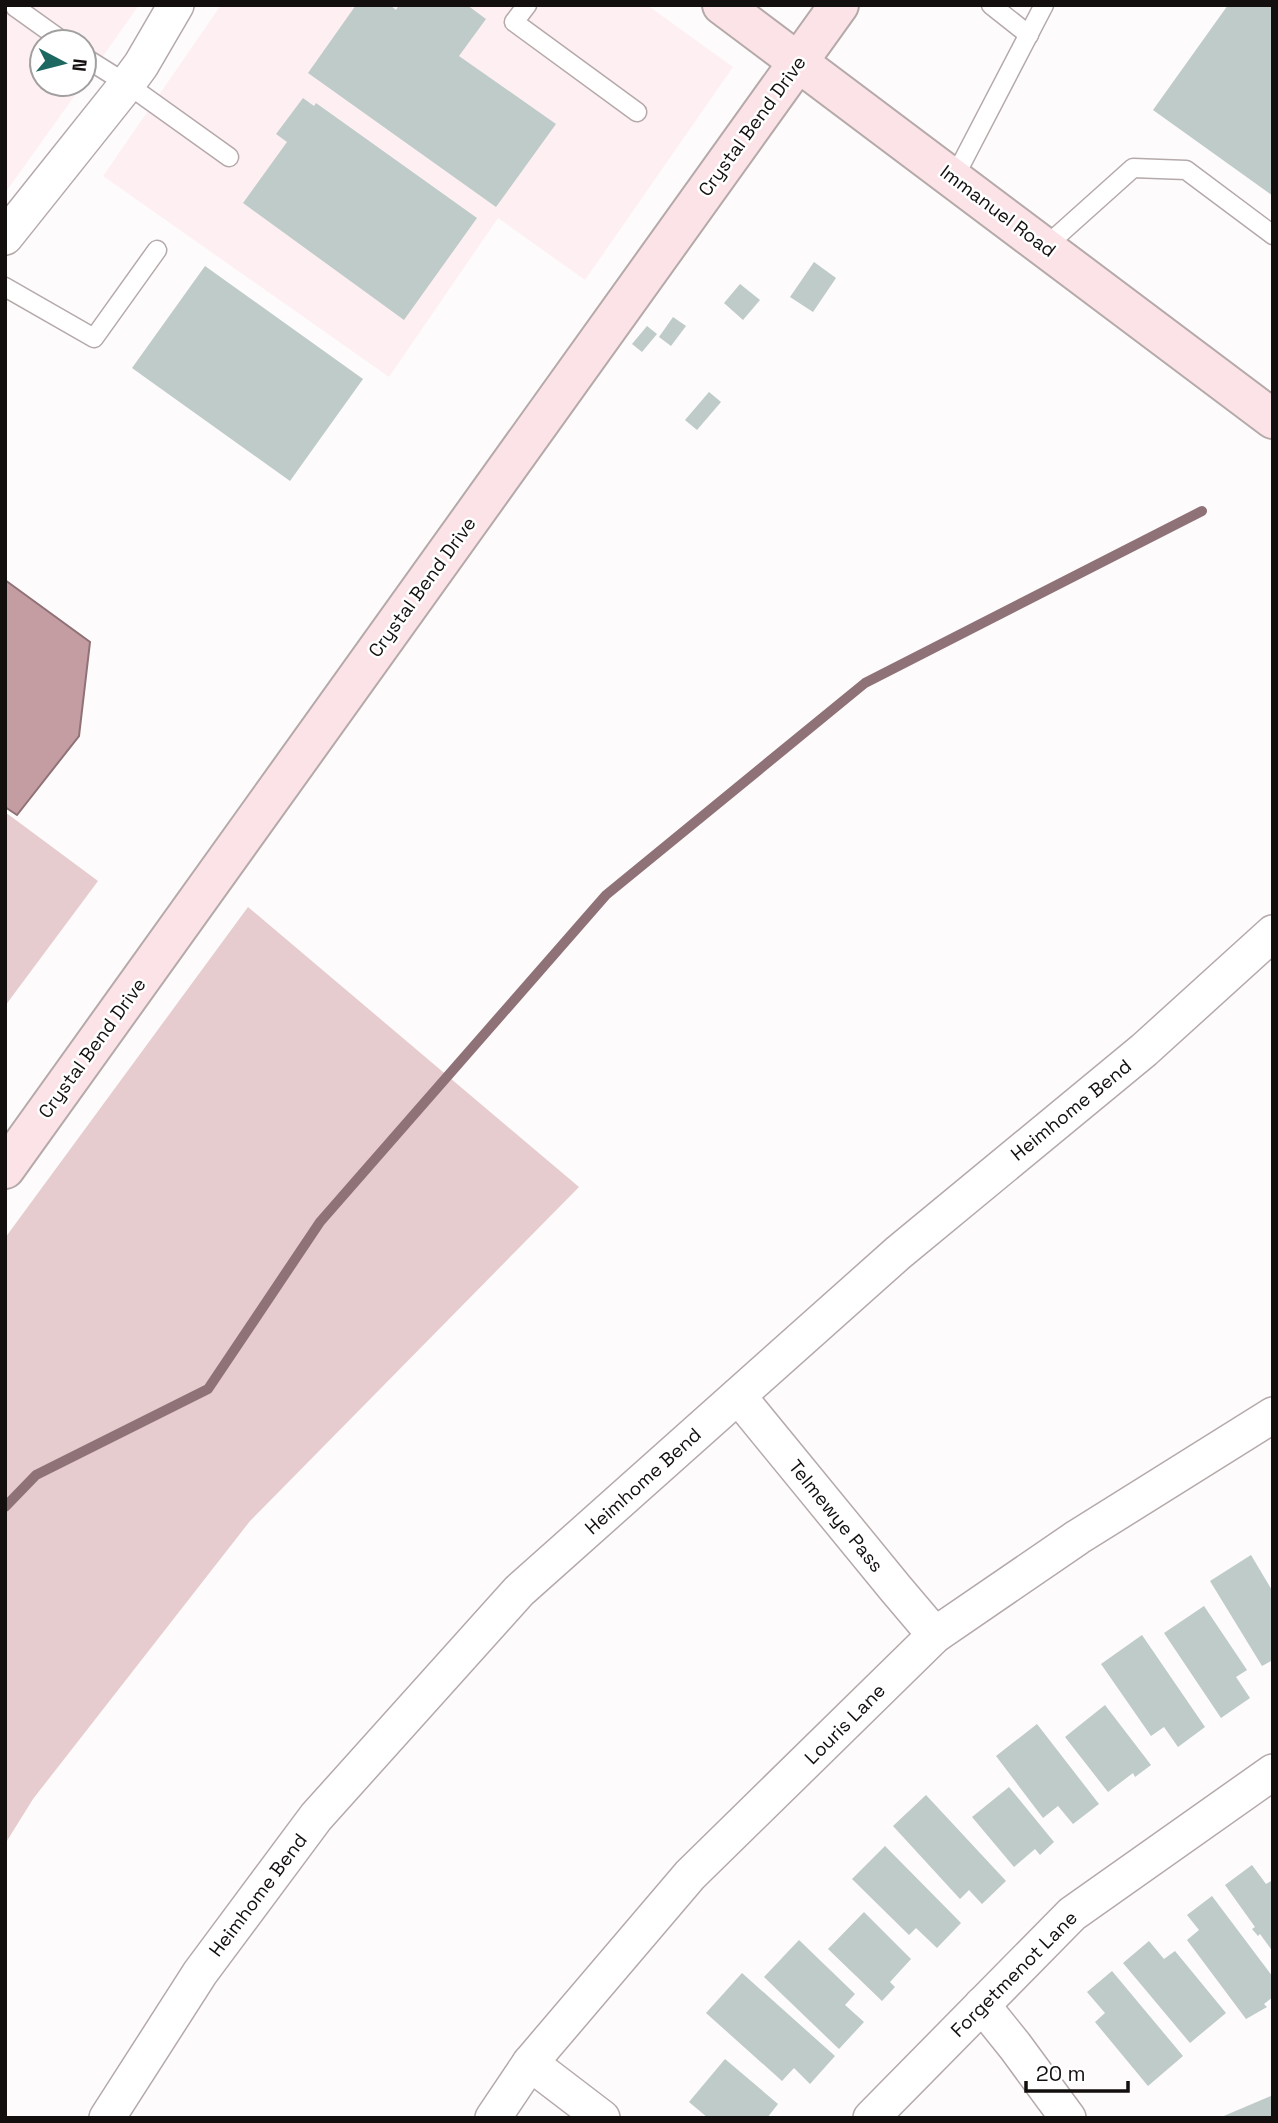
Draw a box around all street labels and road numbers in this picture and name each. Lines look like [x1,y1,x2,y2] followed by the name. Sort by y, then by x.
[693,51,811,201] street label: Crystal Bend Drive
[935,159,1061,263] street label: Immanuel Road
[363,512,481,662] street label: Crystal Bend Drive
[33,973,151,1123] street label: Crystal Bend Drive
[1006,1054,1136,1166] street label: Heimhome Bend
[580,1422,706,1540] street label: Heimhome Bend
[783,1455,889,1577] street label: Telmewye Pass
[799,1678,891,1770] street label: Louris Lane
[203,1828,313,1962] street label: Heimhome Bend
[945,1905,1083,2043] street label: Forgetmenot Lane

